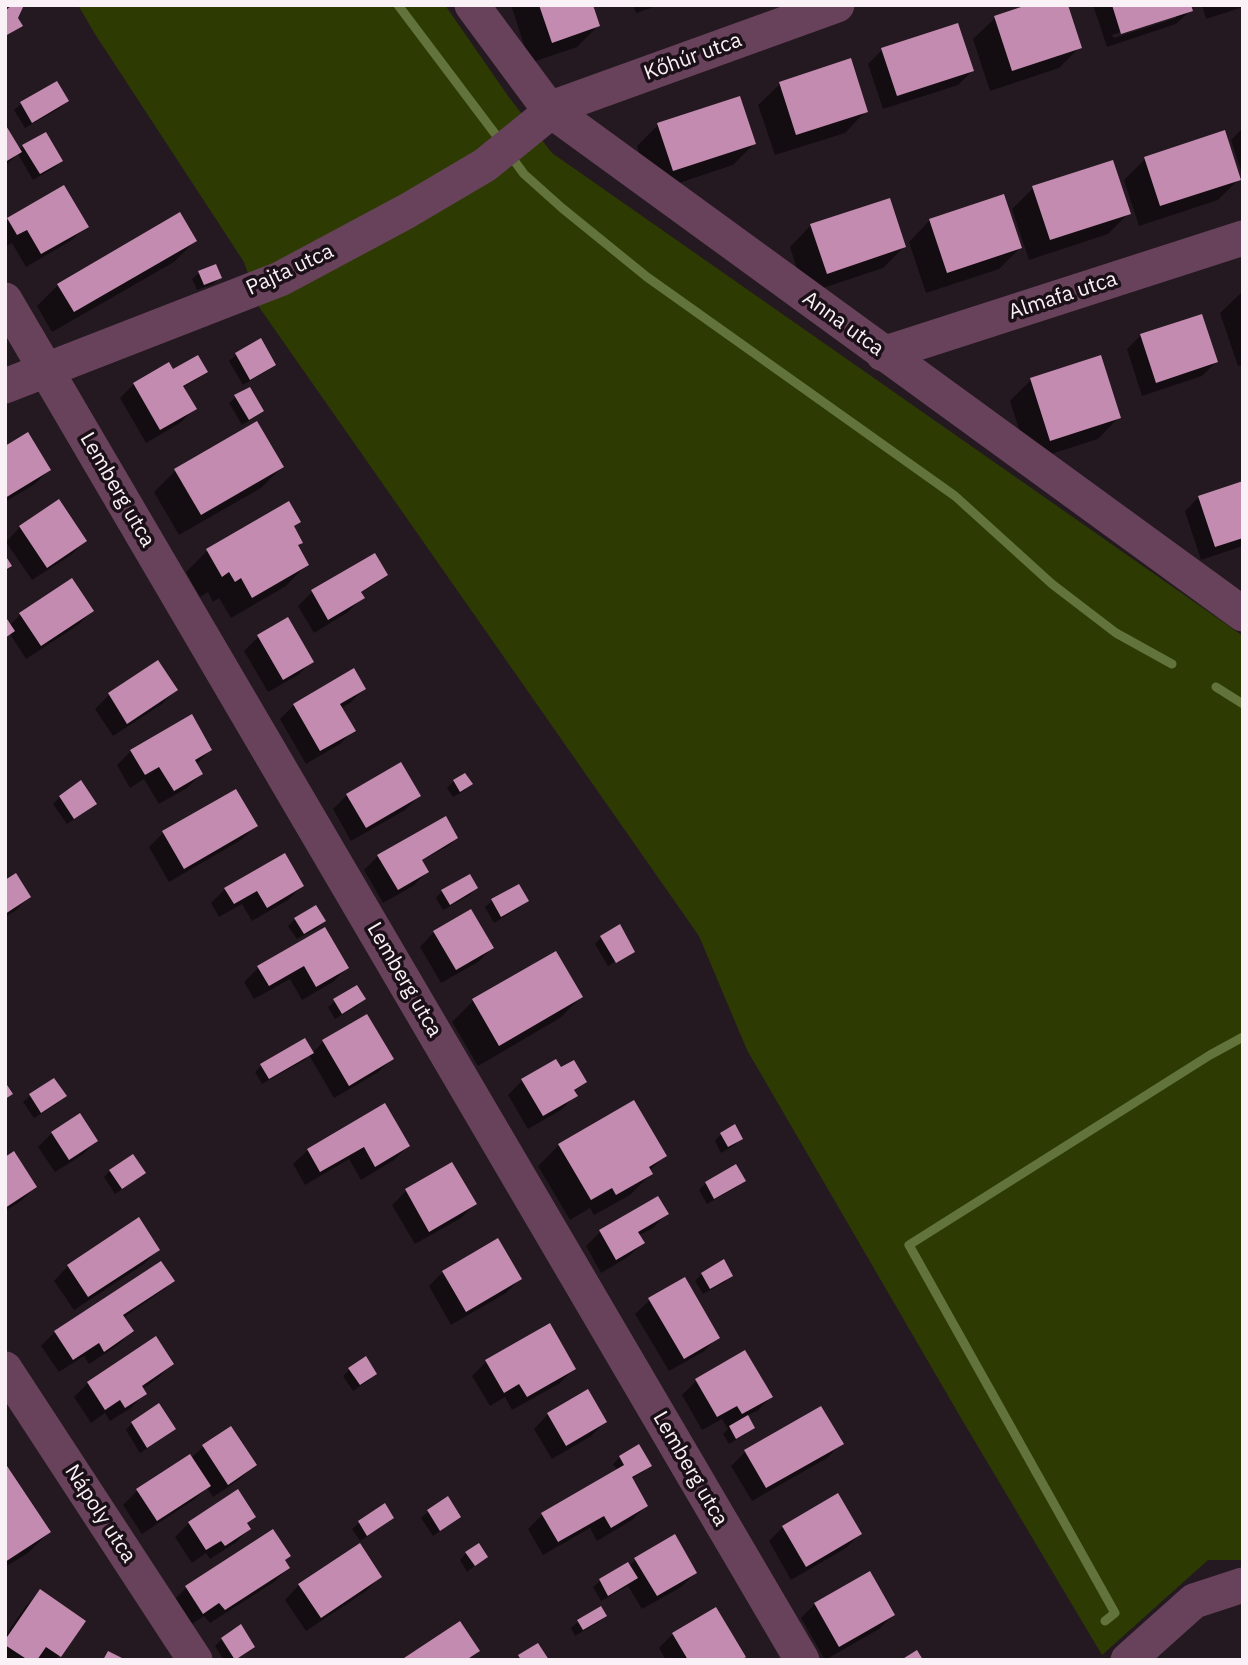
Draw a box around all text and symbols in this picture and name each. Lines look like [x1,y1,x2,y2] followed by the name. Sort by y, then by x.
[641,28,745,86] street label: Kőhúr utca
[242,239,338,301] street label: Pajta utca
[1006,267,1120,325] street label: Almafa utca
[797,286,889,362] street label: Anna utca
[74,428,160,552] street label: Lemberg utca
[361,918,447,1042] street label: Lemberg utca
[647,1407,733,1531] street label: Lemberg utca
[59,1460,141,1568] street label: Nápoly utca

